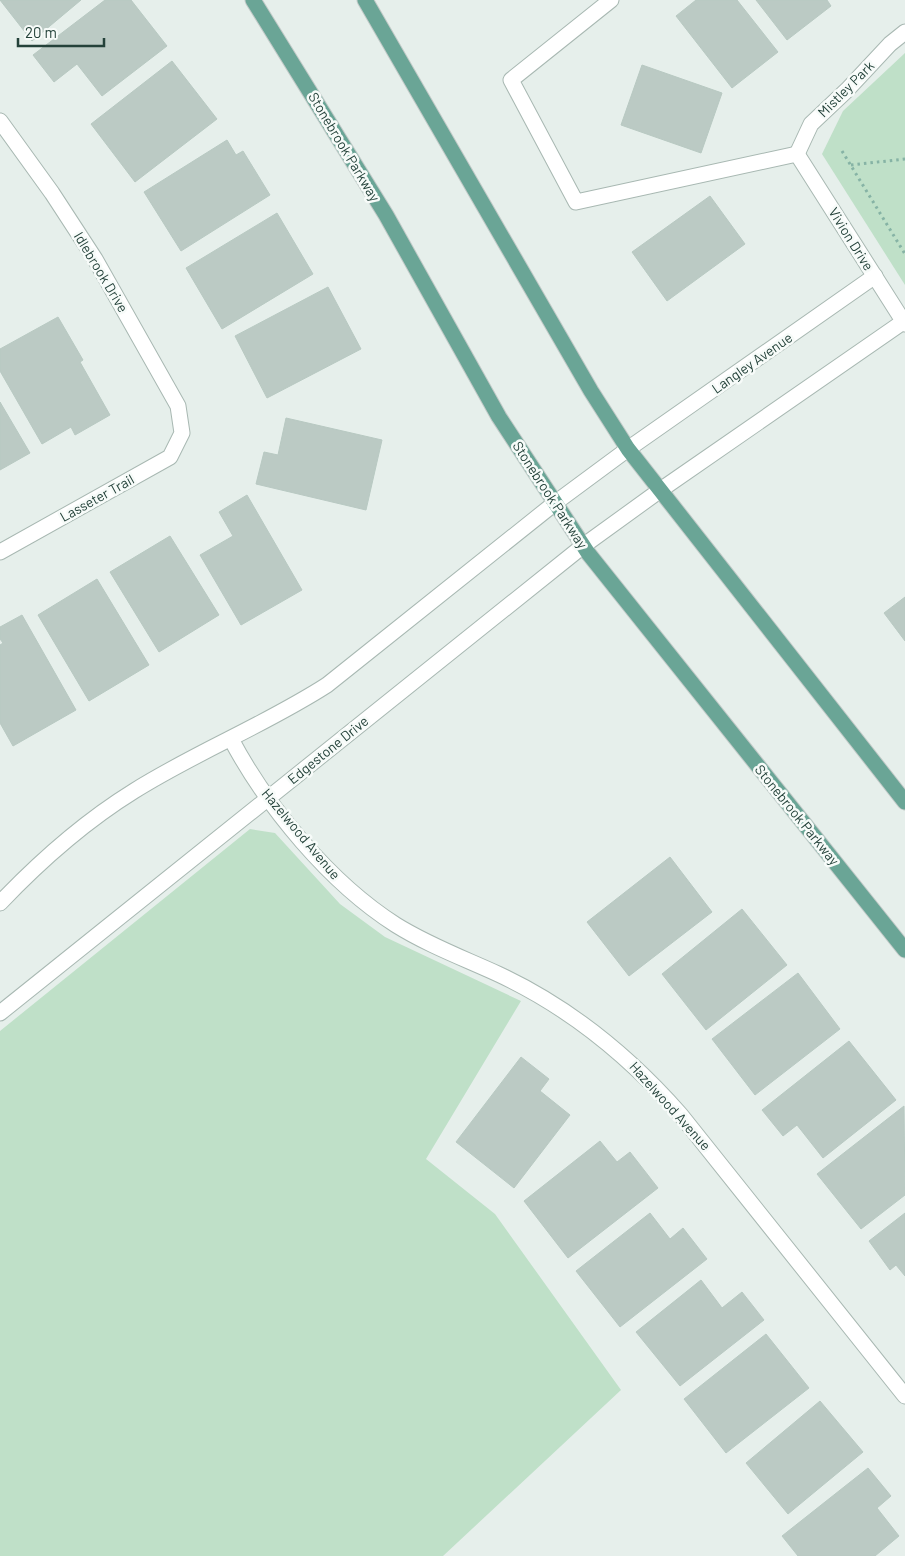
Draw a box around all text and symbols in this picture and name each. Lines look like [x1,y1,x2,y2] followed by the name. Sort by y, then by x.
[18,15,104,47] scale bar
[25,23,57,41] text: 20 m
[814,57,877,120] street label: Mistley Park
[305,89,384,205] street label: Stonebrook Parkway
[825,204,878,273] street label: Vivion Drive
[71,228,132,315] street label: Idlebrook Drive
[708,329,795,397] street label: Langley Avenue
[509,438,592,552] street label: Stonebrook Parkway
[57,470,137,525] street label: Lasseter Trail
[284,712,372,787] street label: Edgestone Drive
[752,761,843,869] street label: Stonebrook Parkway
[258,785,344,883] street label: Hazelwood Avenue
[626,1058,715,1153] street label: Hazelwood Avenue

